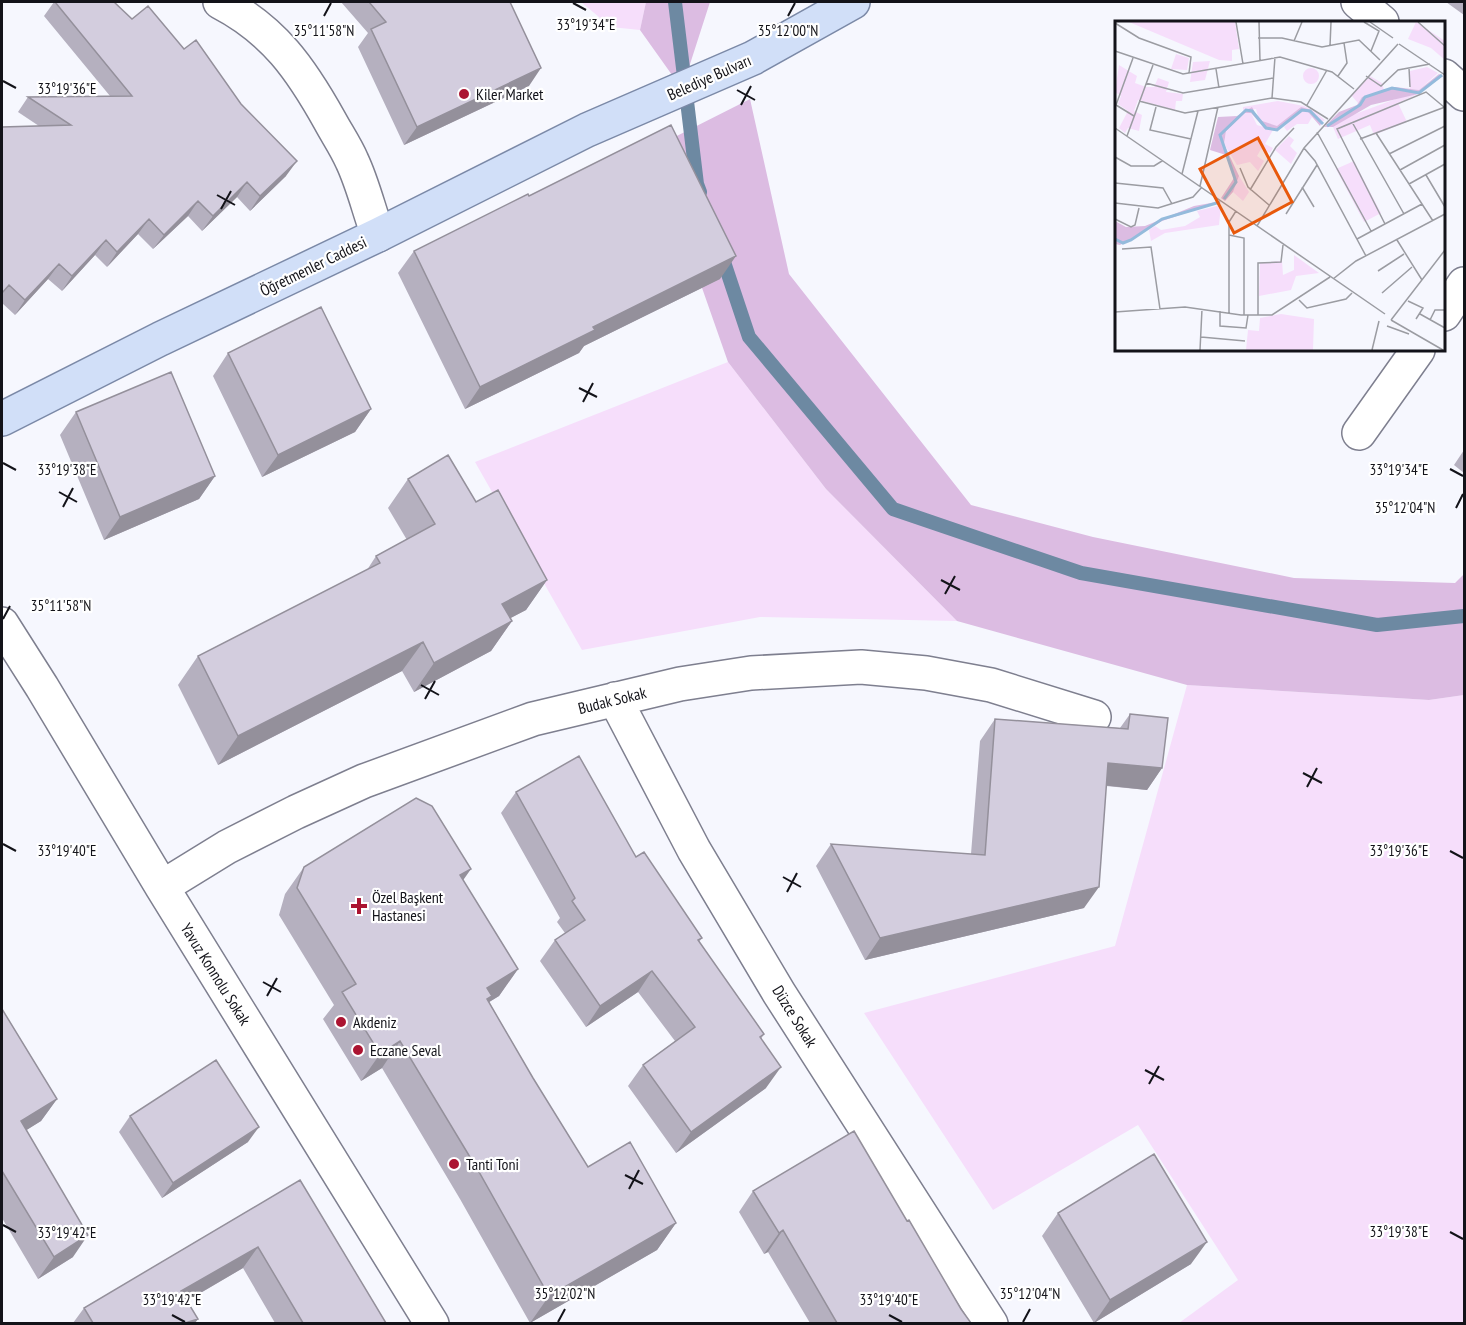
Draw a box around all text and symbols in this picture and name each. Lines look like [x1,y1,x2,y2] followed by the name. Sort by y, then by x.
[556,15,616,34] text: 33°19'34"E
[294,21,354,40] text: 35°11'58"N
[758,21,818,40] text: 35°12'00"N
[1115,21,1445,351] inset map
[664,50,754,104] street label: Belediye Bulvarı
[37,79,97,98] text: 33°19'36"E
[476,84,544,104] place label: Kiler Market
[457,87,471,101] marker: Kiler Market
[256,232,370,300] street label: Öğretmenler Caddesi
[37,460,97,479] text: 33°19'38"E
[1369,460,1429,479] text: 33°19'34"E
[1375,498,1435,517] text: 35°12'04"N
[31,596,91,615] text: 35°11'58"N
[576,682,649,718] street label: Budak Sokak
[37,841,97,860] text: 33°19'40"E
[1369,841,1429,860] text: 33°19'36"E
[372,887,444,925] place label: Özel Başkent Hastanesi
[350,897,368,915] marker: Özel Başkent Hastanesi
[177,919,256,1029] street label: Yavuz Konnolu Sokak
[768,981,822,1051] street label: Düzce Sokak
[353,1012,397,1032] place label: Akdeniz
[334,1015,348,1029] marker: Akdeniz
[370,1040,441,1060] place label: Eczane Seval
[351,1043,365,1057] marker: Eczane Seval
[466,1154,519,1174] place label: Tanti Toni
[447,1157,461,1171] marker: Tanti Toni
[1369,1222,1429,1241] text: 33°19'38"E
[37,1223,97,1242] text: 33°19'42"E
[535,1284,595,1303] text: 35°12'02"N
[1000,1284,1060,1303] text: 35°12'04"N
[142,1290,202,1309] text: 33°19'42"E
[859,1290,919,1309] text: 33°19'40"E

